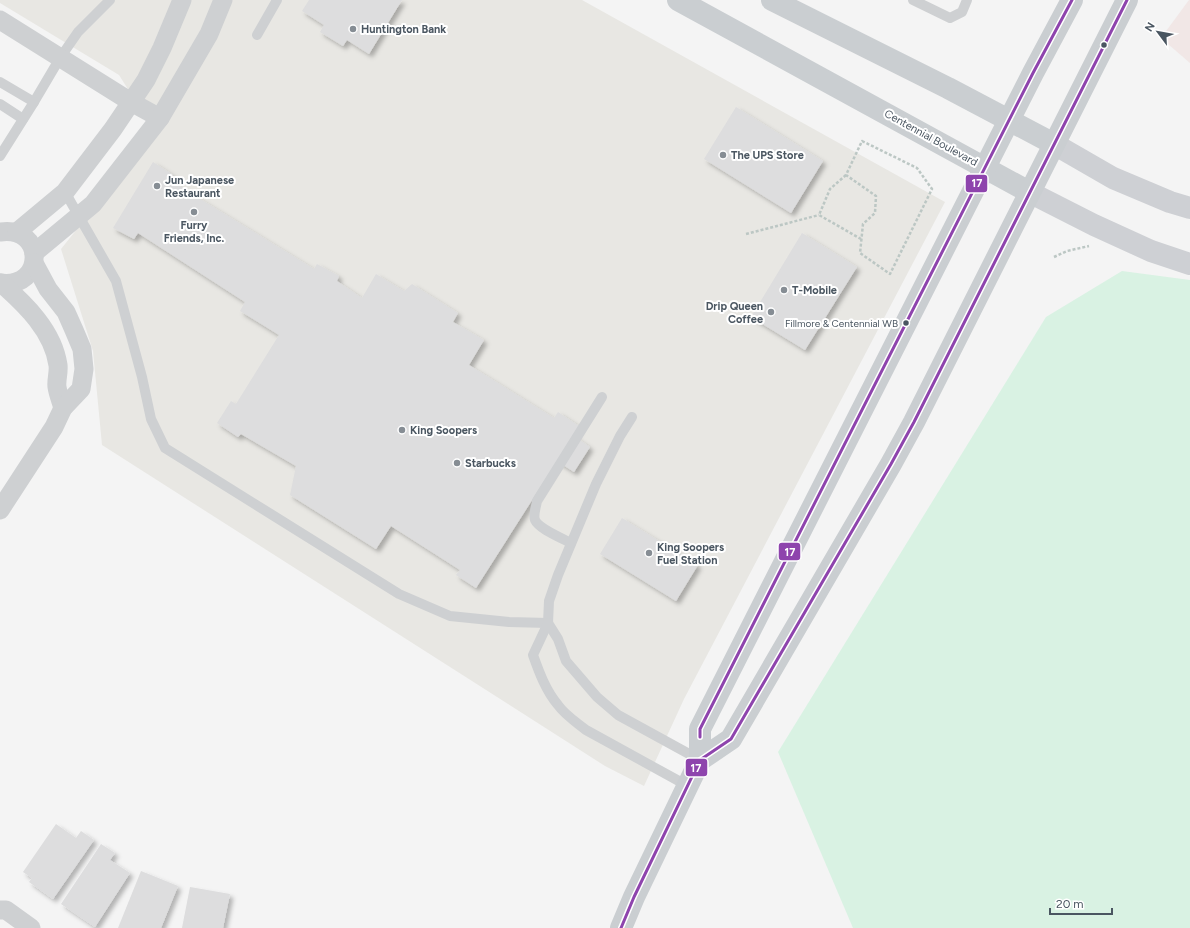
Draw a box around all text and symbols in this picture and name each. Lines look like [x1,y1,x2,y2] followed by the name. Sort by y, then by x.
[1138,12,1178,52] north arrow
[1142,20,1158,34] text: N
[361,23,446,36] place label: Huntington Bank
[348,24,358,34] marker: Huntington Bank
[1099,40,1109,50] unlabelled marker
[882,107,980,169] street label: Centennial Boulevard
[731,149,804,162] place label: The UPS Store
[718,150,728,160] marker: The UPS Store
[165,174,234,200] place label: Jun Japanese Restaurant
[965,174,988,193] line badge: 17
[972,177,982,190] text: 17
[152,181,162,191] marker: Jun Japanese Restaurant
[189,207,199,217] marker: Furry Friends, Inc.
[164,219,225,245] place label: Furry Friends, Inc.
[792,284,837,297] place label: T-Mobile
[779,285,789,295] marker: T-Mobile
[706,300,763,326] place label: Drip Queen Coffee
[766,307,776,317] marker: Drip Queen Coffee
[785,317,898,330] place label: Fillmore & Centennial WB
[901,318,911,328] marker: Fillmore & Centennial WB
[410,424,477,437] place label: King Soopers
[397,425,407,435] marker: King Soopers
[465,457,516,470] place label: Starbucks
[452,458,462,468] marker: Starbucks
[657,541,724,567] place label: King Soopers Fuel Station
[778,542,801,561] line badge: 17
[785,546,795,559] text: 17
[644,548,654,558] marker: King Soopers Fuel Station
[685,758,708,777] line badge: 17
[691,762,701,775] text: 17
[1050,890,1112,916] scale bar
[1056,897,1084,911] text: 20 m

